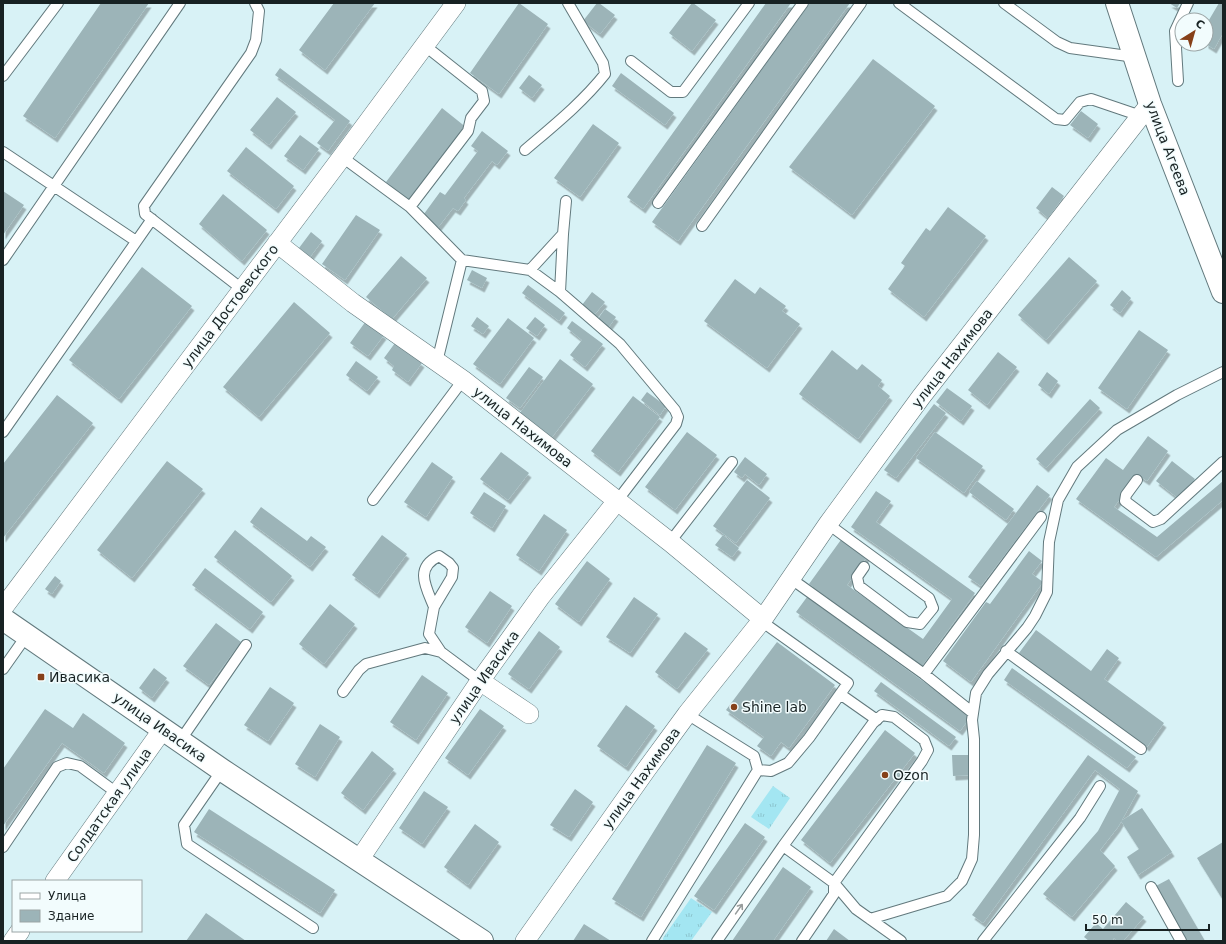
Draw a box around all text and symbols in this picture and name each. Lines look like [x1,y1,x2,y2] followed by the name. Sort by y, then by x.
[1174,12,1214,52] north arrow
[1193,17,1207,32] text: С
[1143,99,1193,197] street label: улица Агеева
[178,241,282,371] street label: улица Достоевского
[908,305,996,411] street label: улица Нахимова
[470,383,576,471] street label: улица Нахимова
[446,627,522,727] street label: улица Ивасика
[49,669,110,685] place label: Ивасика
[36,672,46,682] marker: Ивасика
[110,689,210,765] street label: улица Ивасика
[742,699,807,715] place label: Shine lab
[729,702,739,712] marker: Shine lab
[599,724,683,832] street label: улица Нахимова
[64,745,154,865] street label: Солдатская улица
[893,767,929,783] place label: Ozon
[880,770,890,780] marker: Ozon
[12,880,142,932] legend
[48,889,86,903] text: Улица
[735,904,743,915] one-way arrow
[1086,906,1209,932] scale bar
[48,909,94,923] text: Здание
[1092,913,1123,927] text: 50 m

